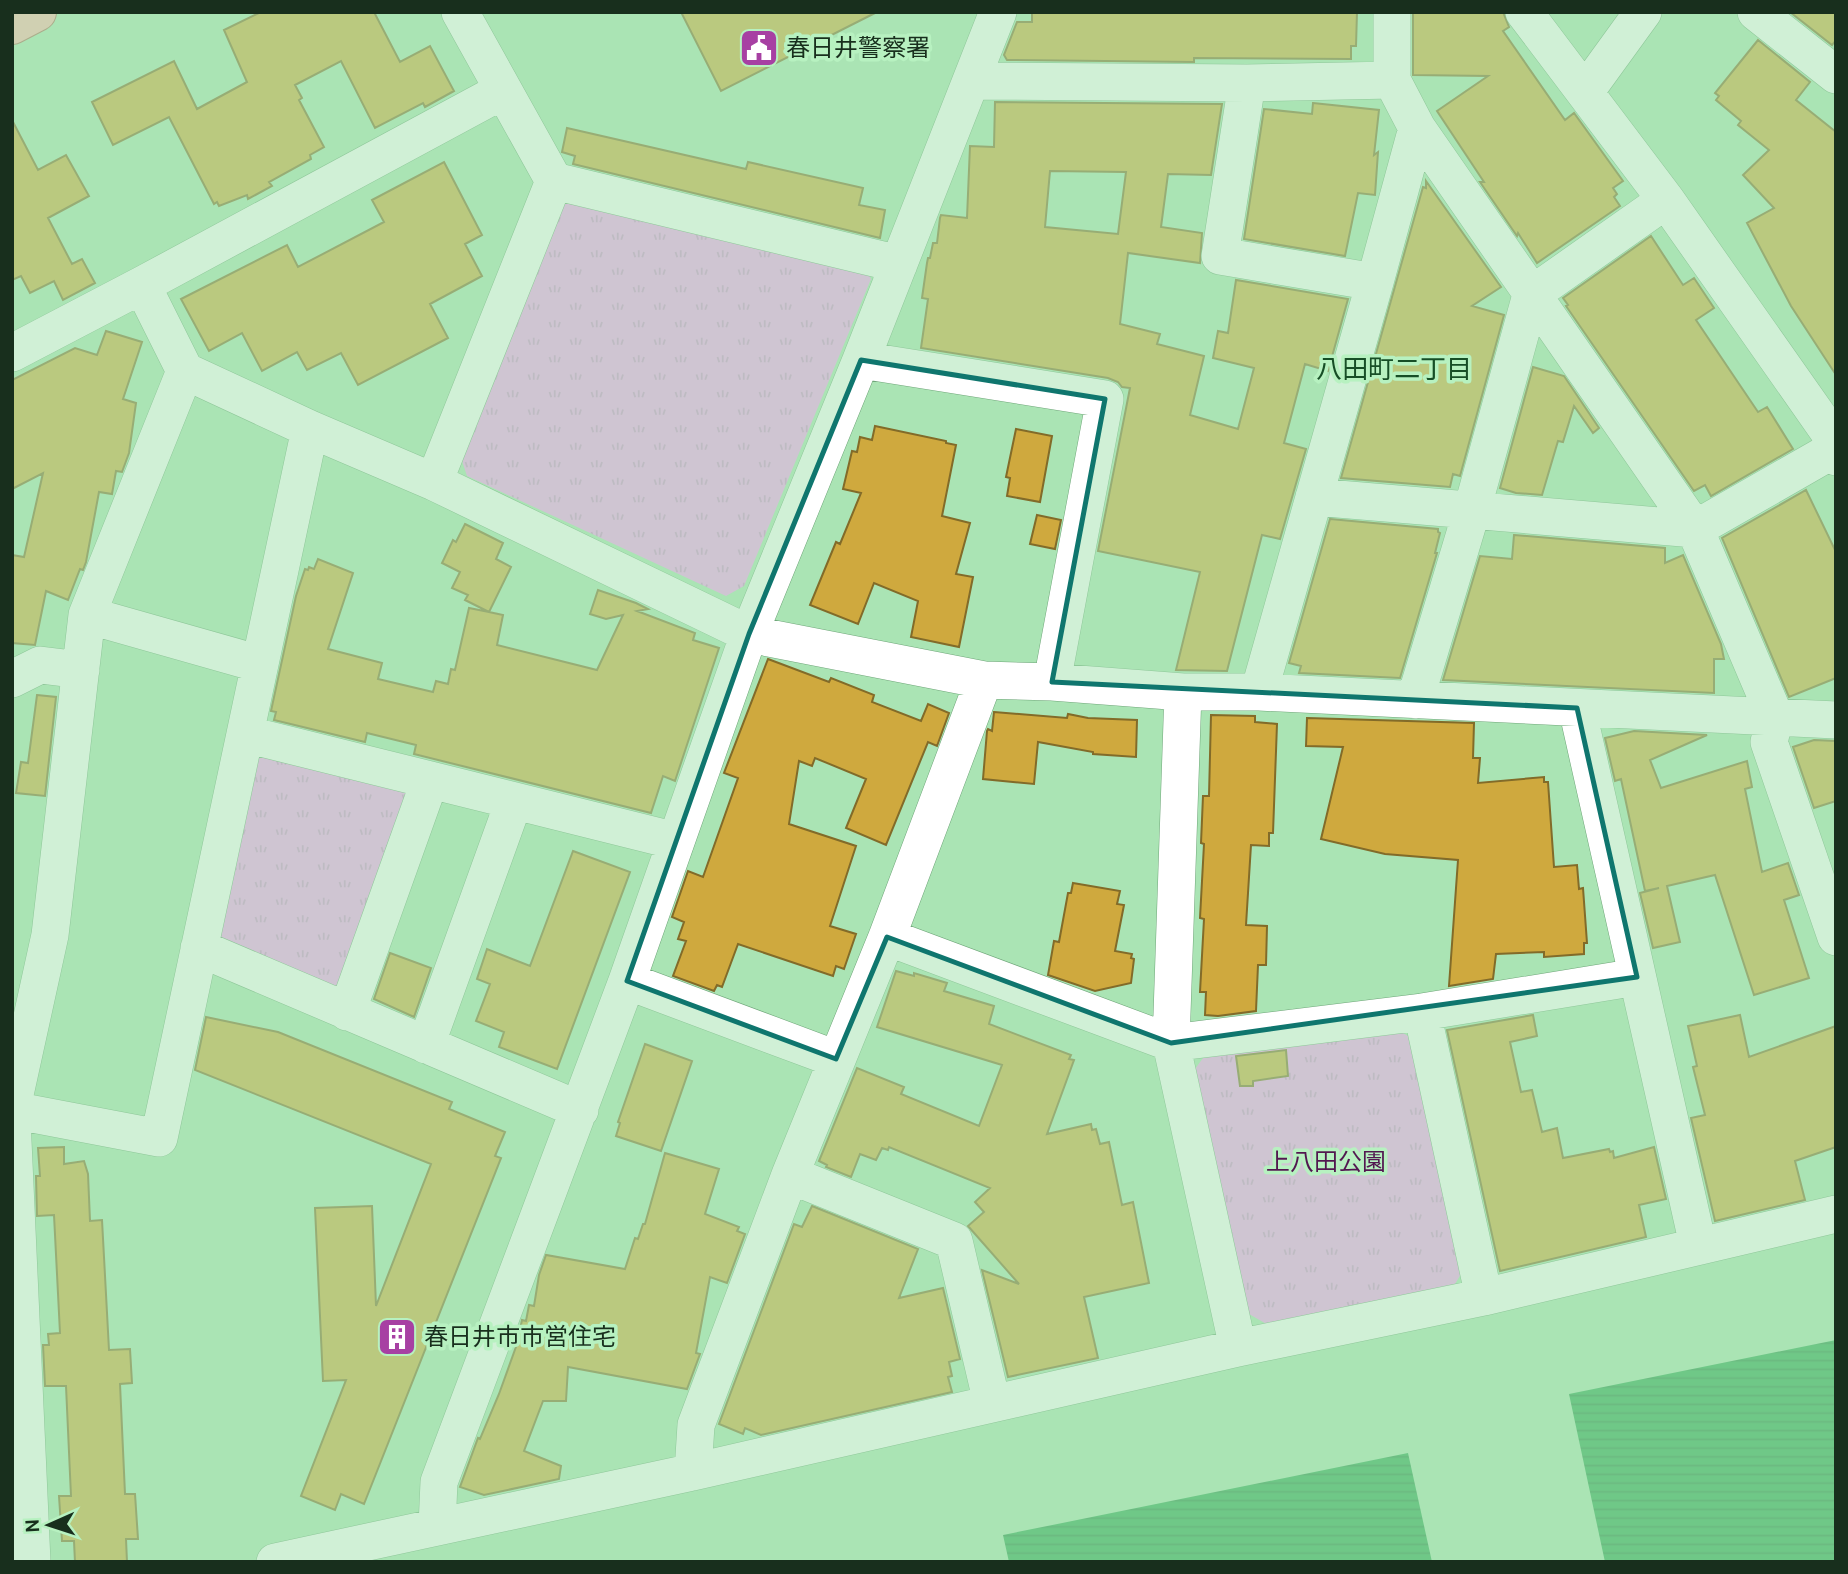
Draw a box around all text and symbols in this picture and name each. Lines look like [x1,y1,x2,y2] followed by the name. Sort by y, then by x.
[738,27,780,69] public building icon: 春日井警察署
[786,33,930,62] place label: 春日井警察署
[1316,353,1472,385] district label: 八田町二丁目
[1266,1147,1386,1176] park label: 上八田公園
[376,1316,418,1358] building icon: 春日井市市営住宅
[424,1322,616,1351] place label: 春日井市市営住宅
[14,1490,84,1560] north arrow
[21,1519,44,1533] text: N

